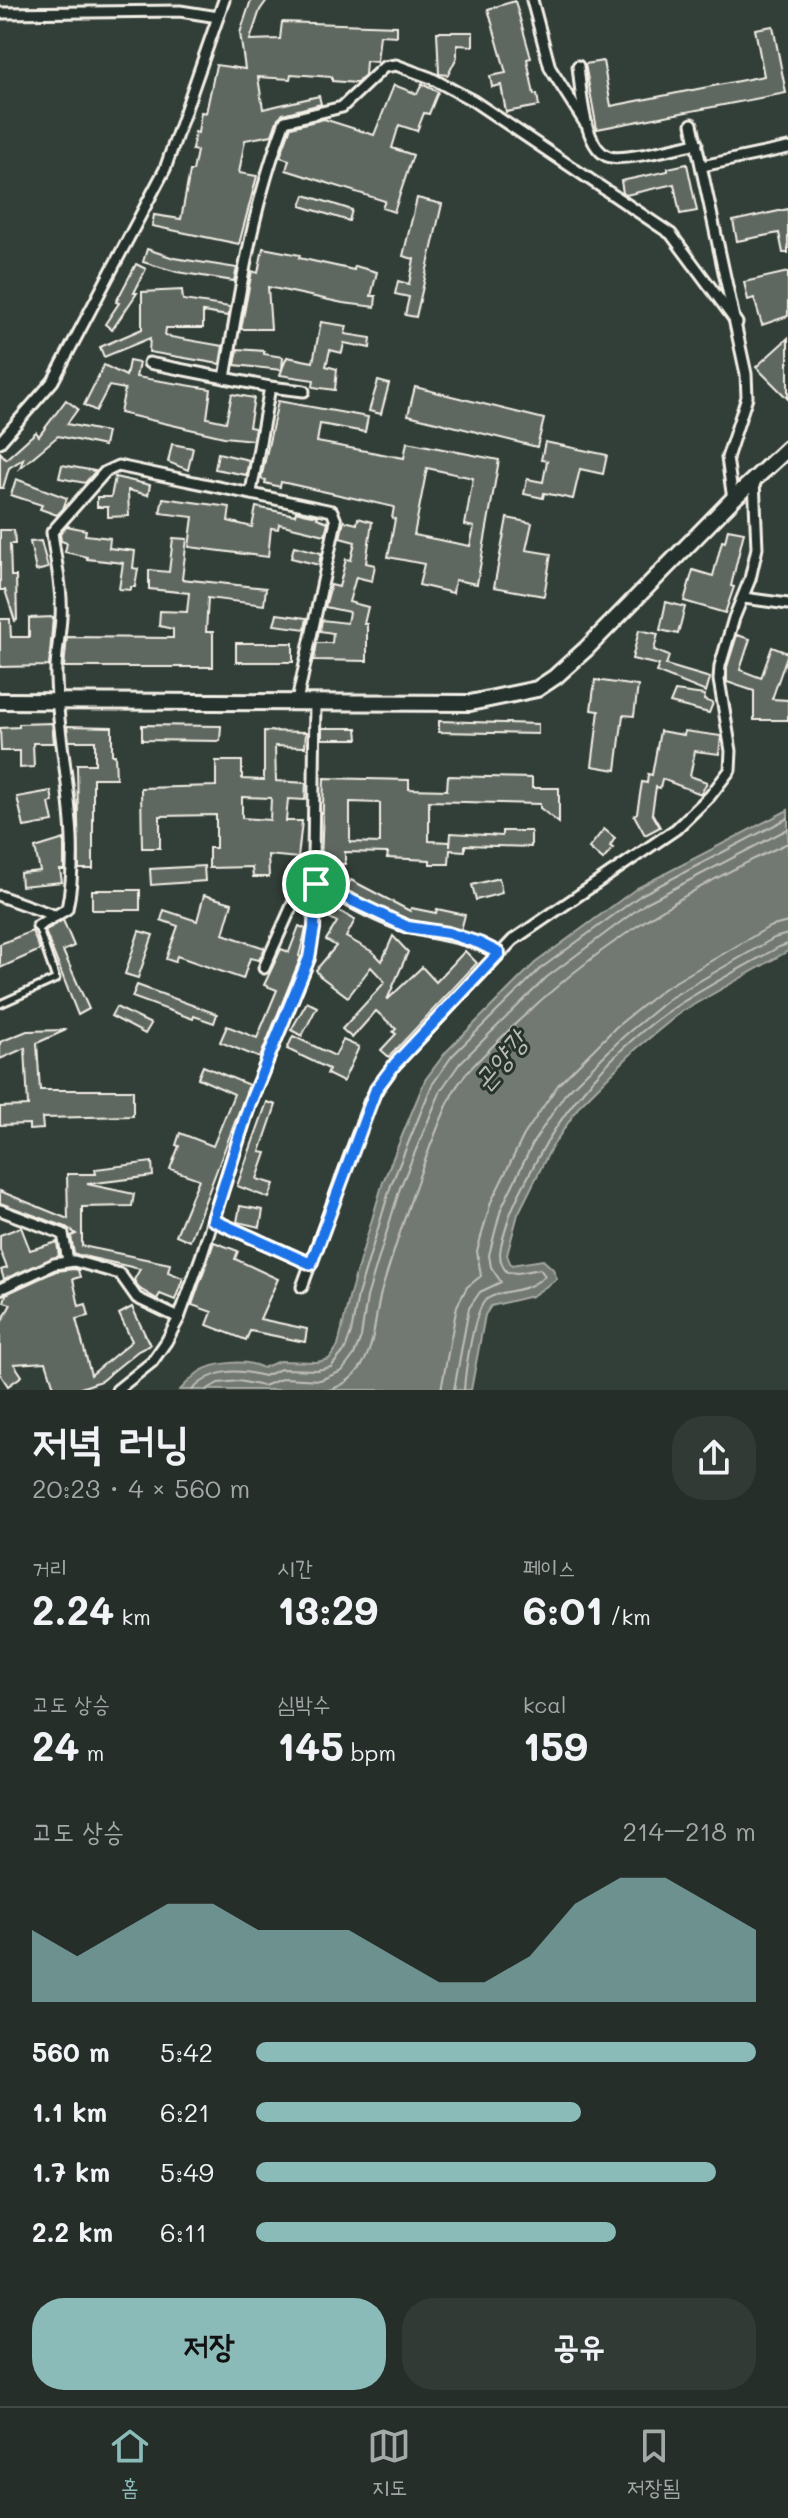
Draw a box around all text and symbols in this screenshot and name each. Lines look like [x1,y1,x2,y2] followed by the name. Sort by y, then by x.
[282,850,350,918] pin
[294,862,338,906] icon: arrive
[463,1020,537,1097] water label: 곤양강
[32,1412,189,1469] text: 저녁 러닝
[672,1416,756,1500] button: share
[32,1471,250,1505] text: 20:23 · 4 × 560 m
[32,1553,67,1582] text: 거리
[277,1553,313,1582] text: 시간
[523,1553,576,1582] text: 페이스
[32,1583,114,1635] text: 2.24
[277,1583,378,1635] text: 13:29
[523,1583,603,1635] text: 6:01
[114,1602,151,1631] text: km
[603,1602,651,1631] text: /km
[32,1689,110,1718] text: 고도 상승
[277,1689,330,1718] text: 심박수
[523,1690,567,1719] text: kcal
[32,1719,80,1771] text: 24
[277,1719,344,1771] text: 145
[523,1719,588,1771] text: 159
[80,1738,104,1767] text: m
[344,1738,396,1767] text: bpm
[32,1814,124,1848] text: 고도 상승
[622,1814,756,1848] text: 214–218 m
[32,2035,110,2069] text: 560 m
[160,2035,213,2069] text: 5:42
[32,2095,107,2129] text: 1.1 km
[160,2095,210,2129] text: 6:21
[32,2155,110,2189] text: 1.7 km
[160,2155,214,2189] text: 5:49
[32,2215,113,2249] text: 2.2 km
[160,2215,207,2249] text: 6:11
[32,2298,386,2390] button: 저장
[402,2298,756,2390] button: 공유
[108,2424,152,2502] tab: 홈
[367,2424,411,2502] tab: 지도
[627,2424,680,2502] tab: 저장됨

